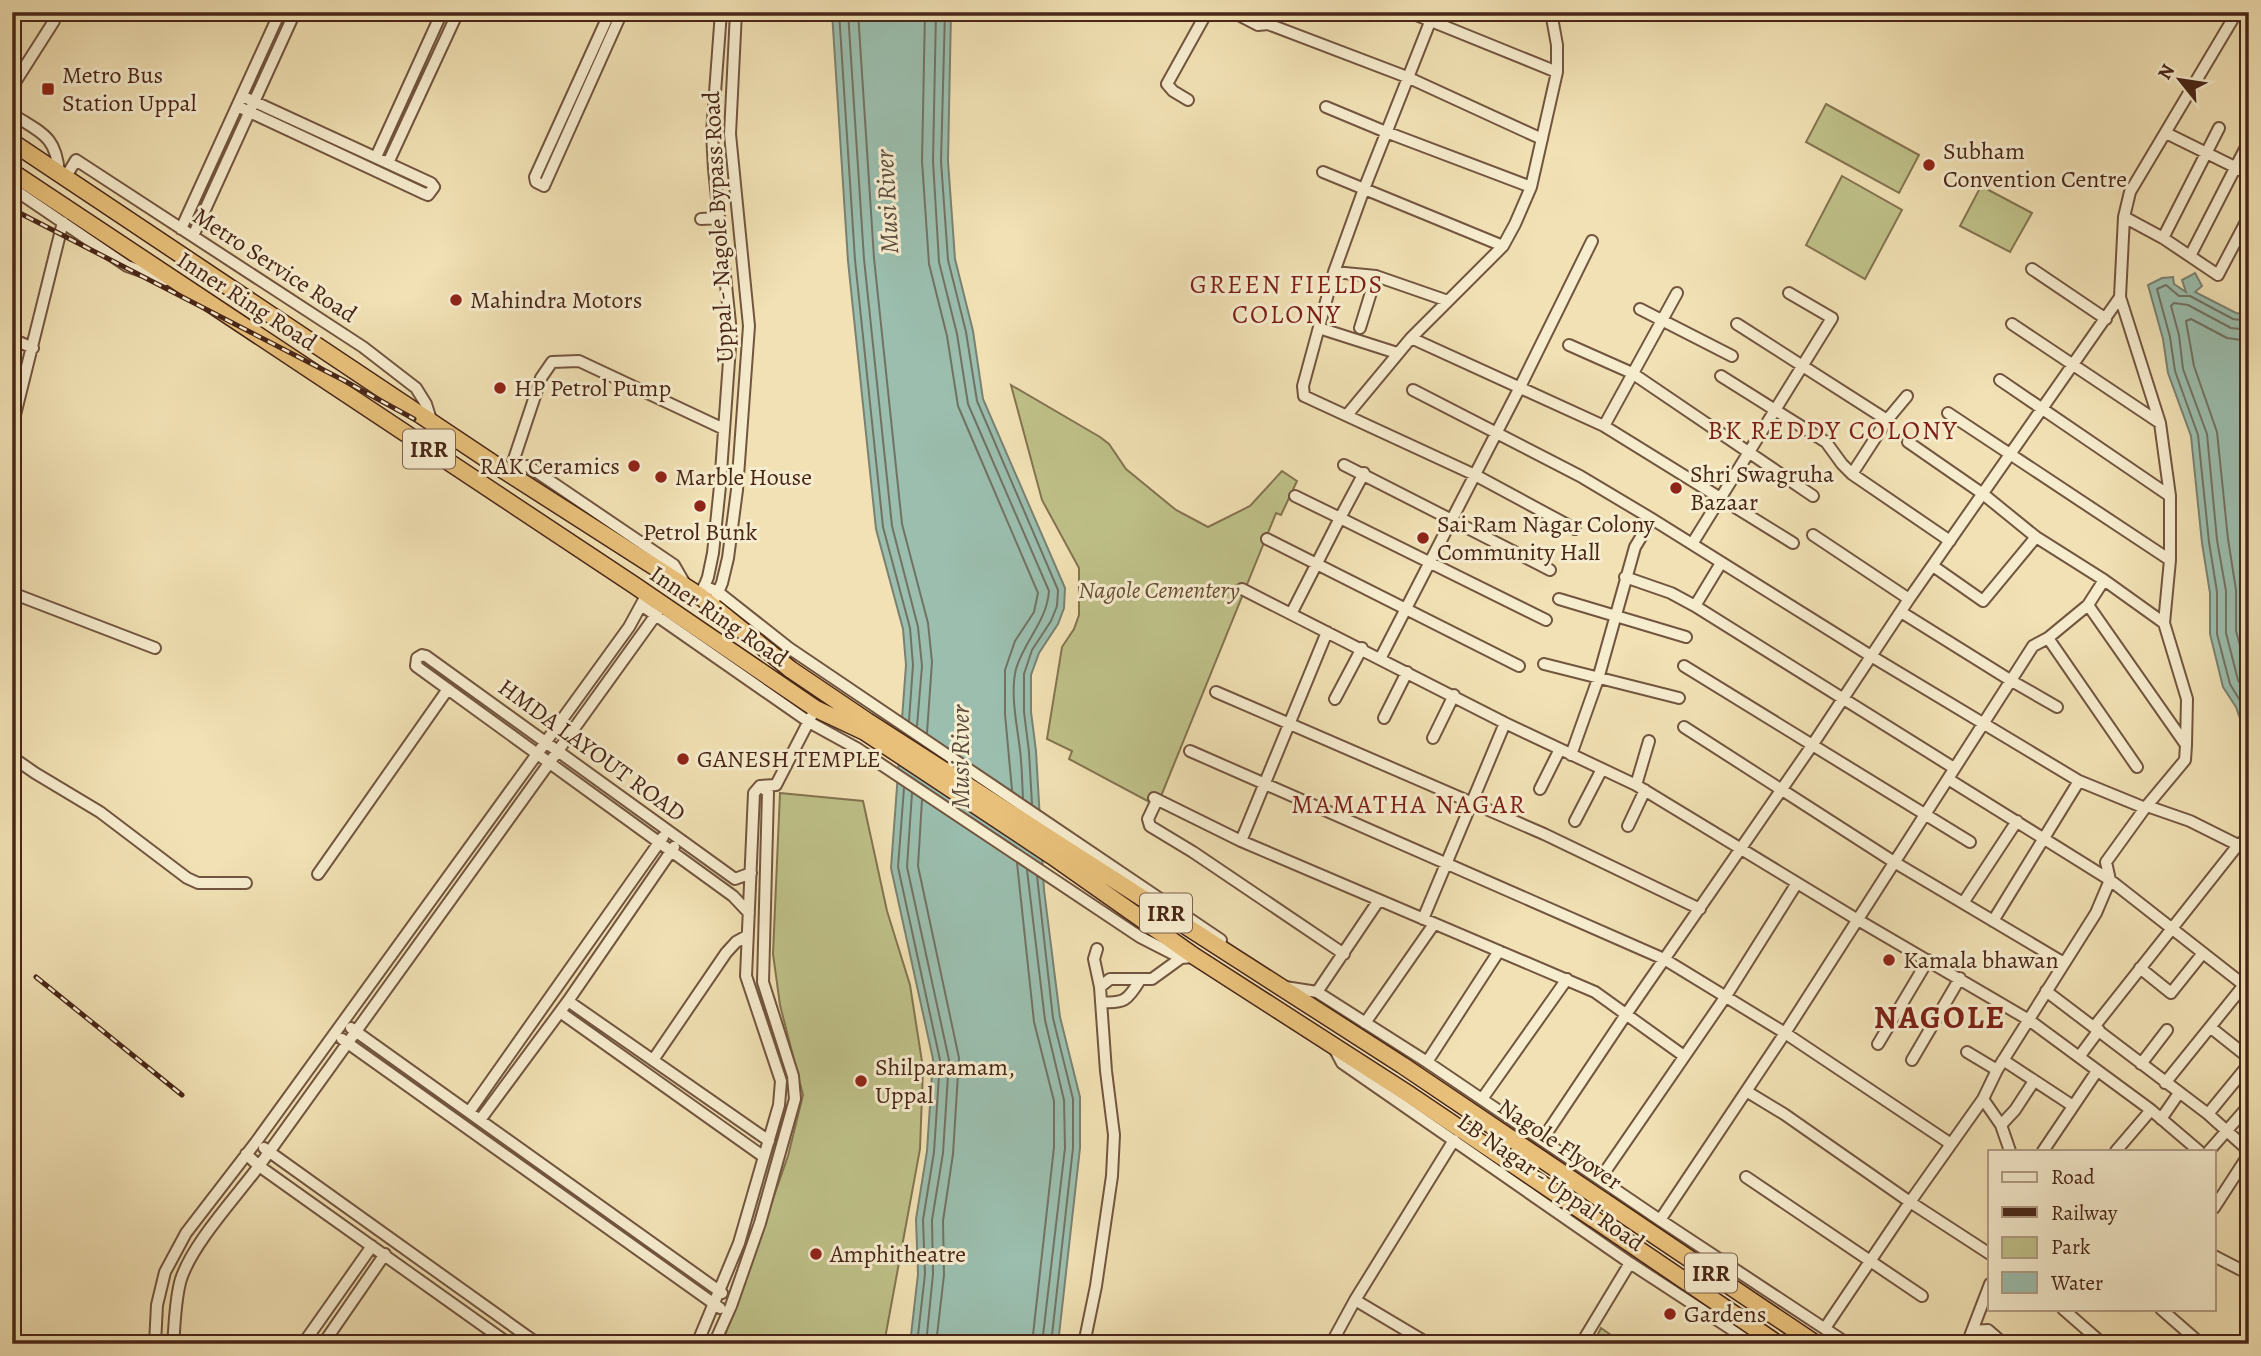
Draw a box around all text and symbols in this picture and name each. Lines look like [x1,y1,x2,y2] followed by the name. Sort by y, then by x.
[2146,46,2216,116] north arrow
[62,59,197,119] place label: Metro Bus Station Uppal
[2151,59,2181,84] text: N
[40,81,56,97] marker: Metro Bus Station Uppal
[695,90,741,364] street label: Uppal - Nagole Bypass Road
[1943,135,2127,195] place label: Subham Convention Centre
[867,148,907,255] water label: Musi River
[1921,157,1937,173] marker: Subham Convention Centre
[187,200,363,330] street label: Metro Service Road
[171,244,323,358] street label: Inner Ring Road
[1190,267,1384,332] district label: GREEN FIELDS COLONY
[470,284,642,316] place label: Mahindra Motors
[448,292,464,308] marker: Mahindra Motors
[514,372,671,404] place label: HP Petrol Pump
[492,380,508,396] marker: HP Petrol Pump
[1707,413,1959,448] district label: BK REDDY COLONY
[403,430,455,468] road number: IRR
[480,450,620,482] place label: RAK Ceramics
[626,458,642,474] marker: RAK Ceramics
[1690,458,1835,518] place label: Shri Swagruha Bazaar
[675,461,812,493] place label: Marble House
[653,469,669,485] marker: Marble House
[1668,480,1684,496] marker: Shri Swagruha Bazaar
[692,498,708,514] marker: Petrol Bunk
[1437,508,1655,568] place label: Sai Ram Nagar Colony Community Hall
[643,516,757,548] place label: Petrol Bunk
[1415,530,1431,546] marker: Sai Ram Nagar Colony Community Hall
[644,558,795,674] street label: Inner Ring Road
[1078,574,1240,606] park label: Nagole Cementery
[492,671,692,829] street label: HMDA LAYOUT ROAD
[943,704,978,809] water label: Musi River
[697,743,881,775] place label: GANESH TEMPLE
[675,751,691,767] marker: GANESH TEMPLE
[1291,787,1527,822] district label: MAMATHA NAGAR
[1140,893,1192,932] road number: IRR
[1903,944,2059,976] place label: Kamala bhawan
[1881,952,1897,968] marker: Kamala bhawan
[1874,995,2006,1039] district label: NAGOLE
[875,1051,1015,1111] place label: Shilparamam, Uppal
[853,1073,869,1089] marker: Shilparamam, Uppal
[1492,1091,1628,1197] street label: Nagole Flyover
[1451,1105,1651,1259] street label: LB Nagar - Uppal Road
[1988,1150,2216,1310] legend
[2051,1163,2095,1191] text: Road
[2051,1199,2118,1227] text: Railway
[2051,1233,2091,1261] text: Park
[829,1238,966,1270] place label: Amphitheatre
[808,1246,824,1262] marker: Amphitheatre
[1685,1254,1737,1292] road number: IRR
[2050,1269,2103,1297] text: Water
[1684,1298,1766,1330] place label: Gardens
[1662,1306,1678,1322] marker: Gardens

